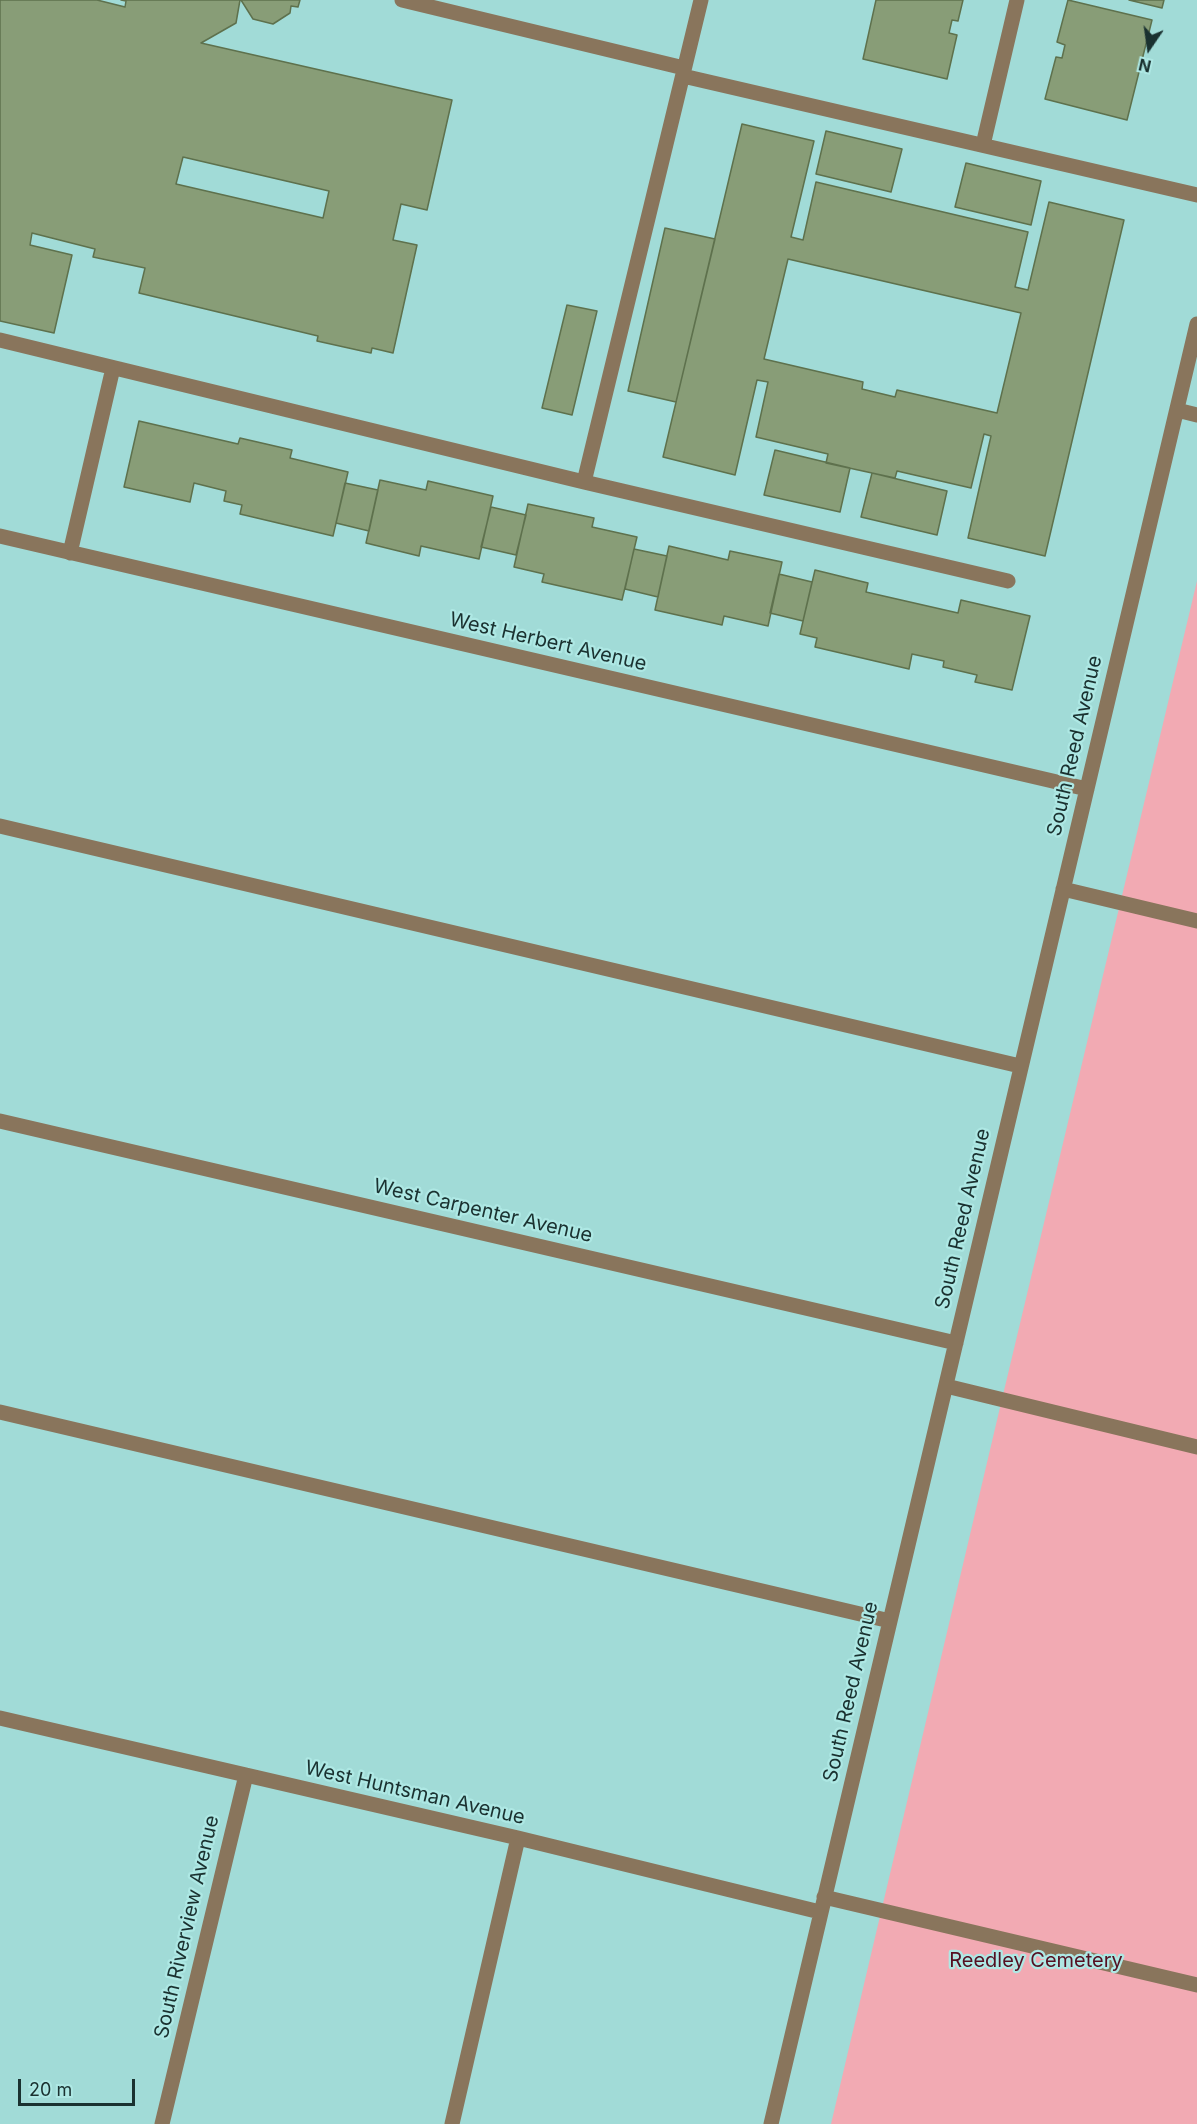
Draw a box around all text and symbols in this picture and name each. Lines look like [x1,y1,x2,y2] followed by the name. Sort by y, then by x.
[1119,18,1179,78] north arrow
[1137,54,1153,77] text: N
[447,608,649,676] street label: West Herbert Avenue
[1043,653,1107,839] street label: South Reed Avenue
[931,1126,995,1312] street label: South Reed Avenue
[371,1174,595,1248] street label: West Carpenter Avenue
[819,1599,883,1785] street label: South Reed Avenue
[303,1756,527,1830] street label: West Huntsman Avenue
[150,1813,224,2041] street label: South Riverview Avenue
[949,1949,1123,1973] park label: Reedley Cemetery
[21,2067,138,2105] scale bar
[29,2079,72,2100] text: 20 m

